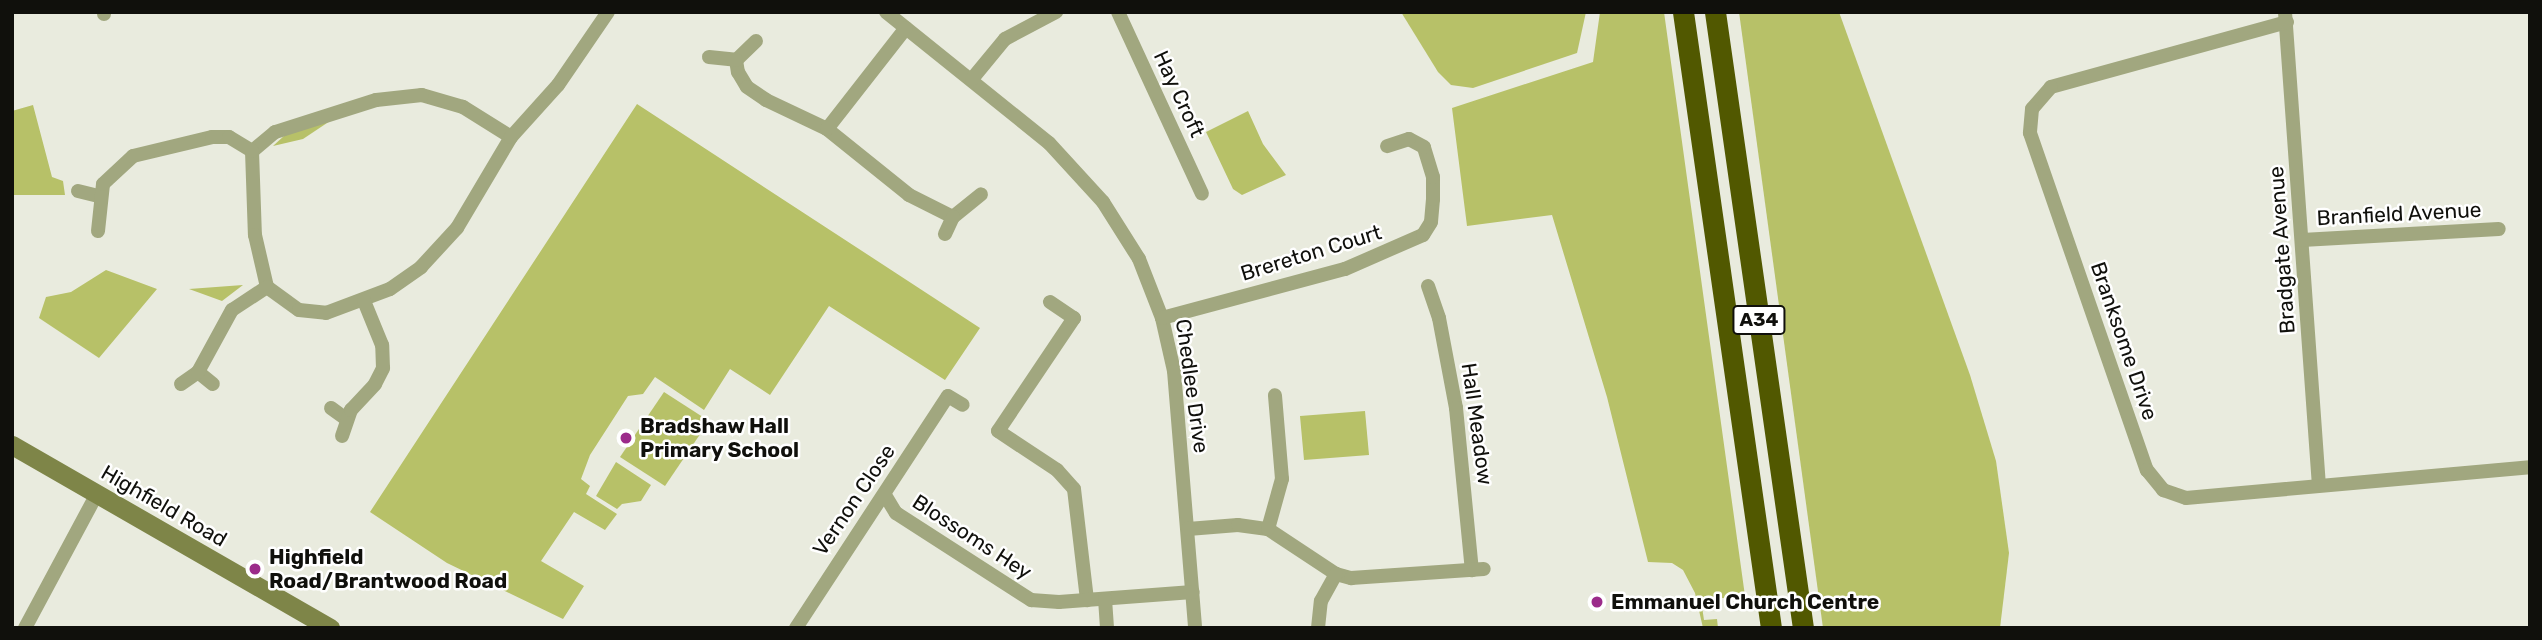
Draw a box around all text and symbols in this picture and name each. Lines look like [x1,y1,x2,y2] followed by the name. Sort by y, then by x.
[1148,47,1210,141] street label: Hay Croft
[2264,165,2300,335] street label: Bradgate Avenue
[2316,197,2482,231] street label: Branfield Avenue
[1237,220,1385,286] street label: Brereton Court
[2085,259,2163,423] street label: Branksome Drive
[1731,304,1787,336] road number: A34
[1170,317,1214,455] street label: Chedlee Drive
[1456,361,1498,487] street label: Hall Meadow
[640,413,800,463] place label: Bradshaw Hall Primary School
[618,430,634,446] marker: Bradshaw Hall Primary School
[808,440,900,560] street label: Vernon Close
[97,460,231,552] street label: Highfield Road
[908,489,1036,585] street label: Blossoms Hey
[269,544,507,594] place label: Highfield Road/Brantwood Road
[247,561,263,577] marker: Highfield Road/Brantwood Road
[1611,589,1879,615] place label: Emmanuel Church Centre
[1589,594,1605,610] marker: Emmanuel Church Centre

